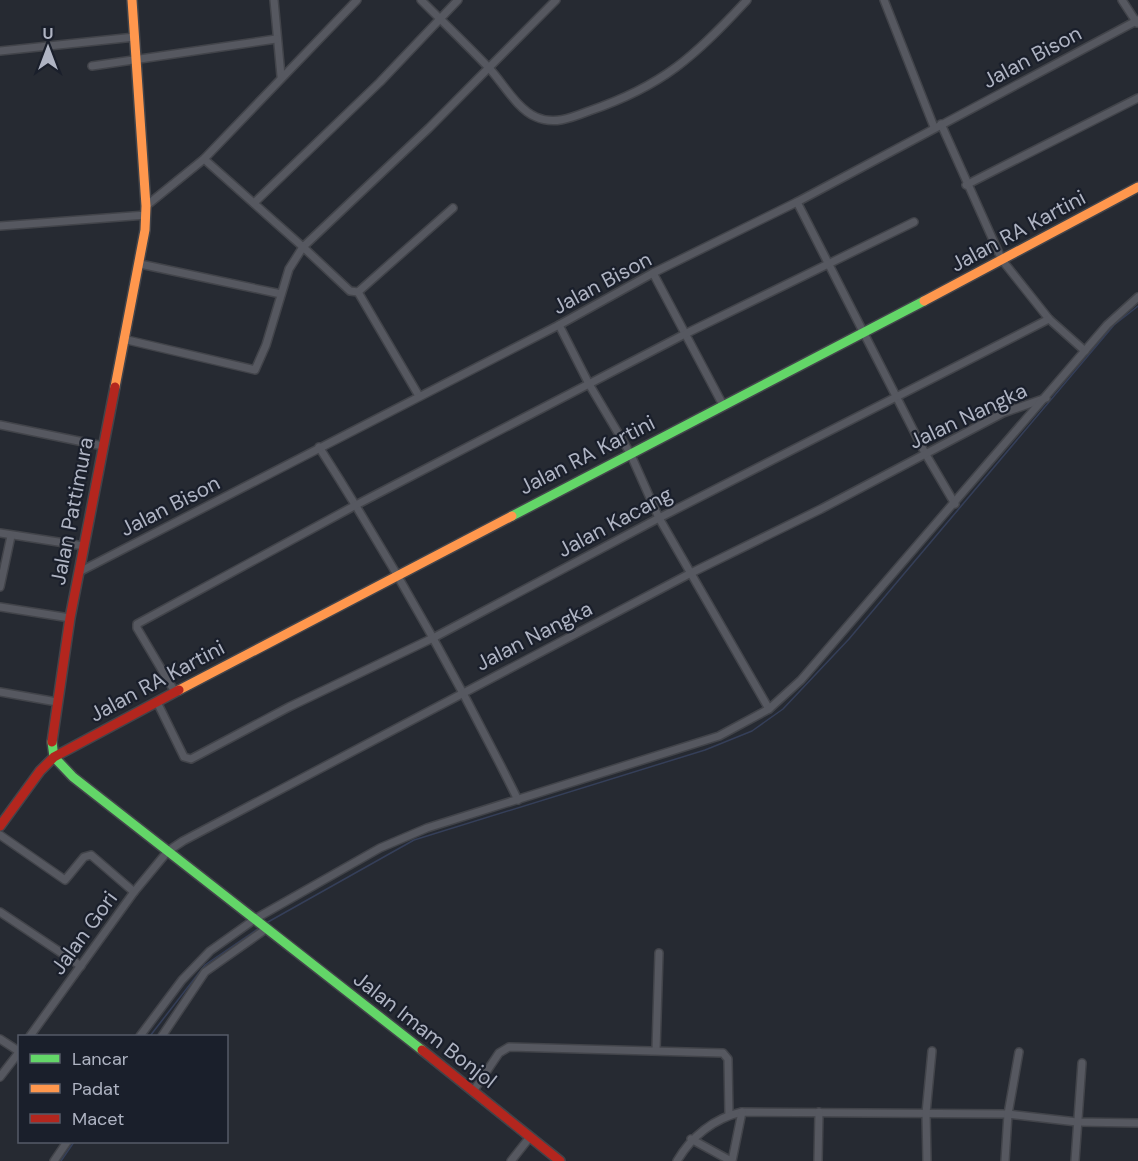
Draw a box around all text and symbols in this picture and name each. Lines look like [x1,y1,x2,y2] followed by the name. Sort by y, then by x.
[18,18,78,78] north arrow
[978,19,1086,95] street label: Jalan Bison
[43,23,53,44] text: U
[946,184,1090,278] street label: Jalan RA Kartini
[548,245,656,321] street label: Jalan Bison
[904,376,1032,456] street label: Jalan Nangka
[514,409,660,501] street label: Jalan RA Kartini
[44,435,100,587] street label: Jalan Pattimura
[115,469,225,543] street label: Jalan Bison
[553,480,677,564] street label: Jalan Kacang
[471,595,597,677] street label: Jalan Nangka
[85,634,229,728] street label: Jalan RA Kartini
[44,886,124,980] street label: Jalan Gori
[348,965,502,1095] street label: Jalan Imam Bonjol
[18,1035,228,1143] legend
[72,1047,129,1071] text: Lancar
[72,1077,120,1101] text: Padat
[72,1107,124,1131] text: Macet

